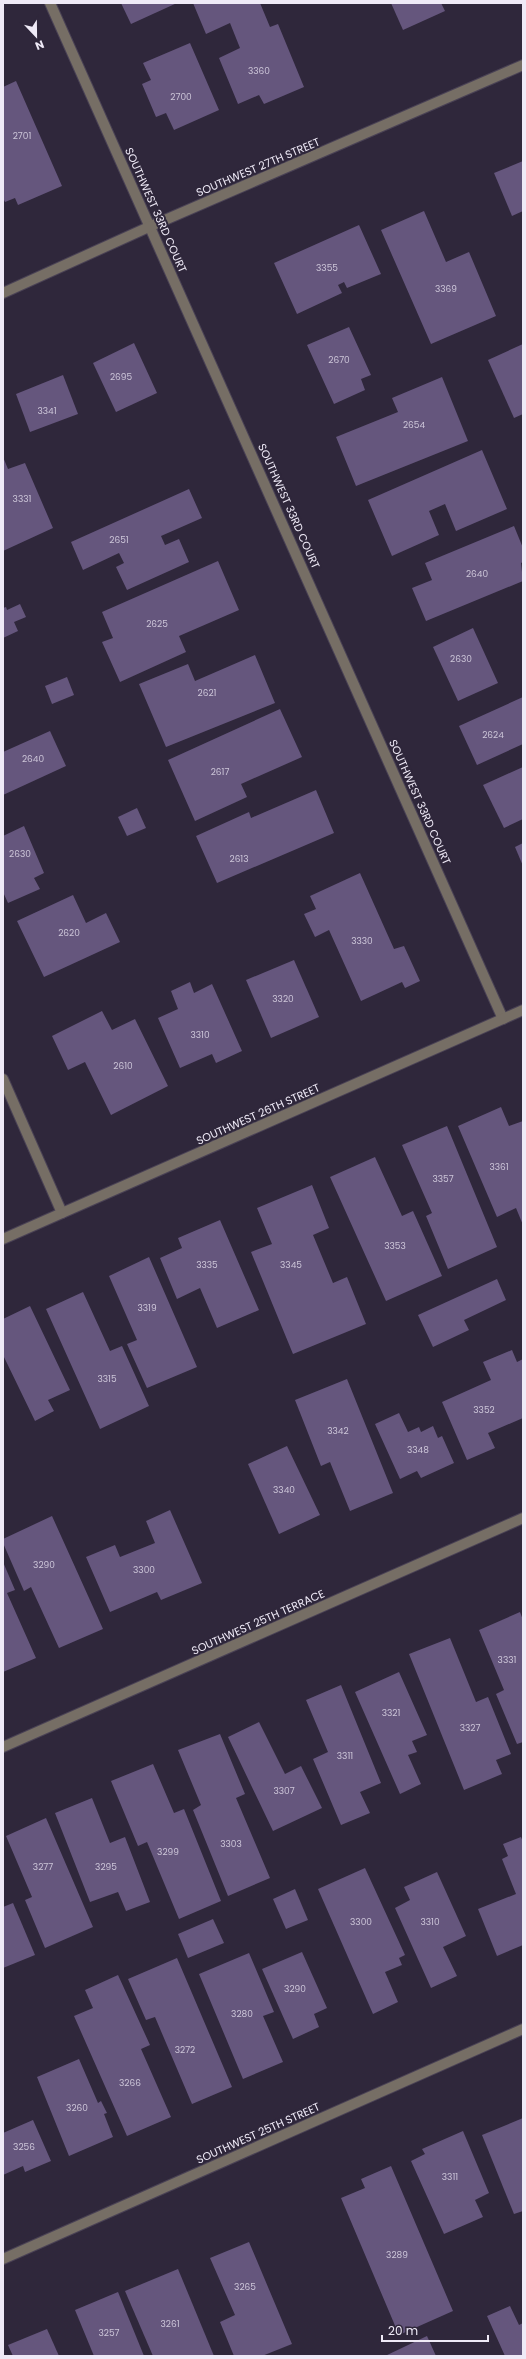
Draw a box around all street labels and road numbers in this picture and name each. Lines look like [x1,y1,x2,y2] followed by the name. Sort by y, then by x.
[194,134,322,200] street label: SOUTHWEST 27TH STREET
[121,145,191,275] street label: SOUTHWEST 33RD COURT
[254,441,324,571] street label: SOUTHWEST 33RD COURT
[385,737,455,867] street label: SOUTHWEST 33RD COURT
[194,1079,322,1149] street label: SOUTHWEST 26TH STREET
[189,1585,327,1659] street label: SOUTHWEST 25TH TERRACE
[194,2098,322,2168] street label: SOUTHWEST 25TH STREET

